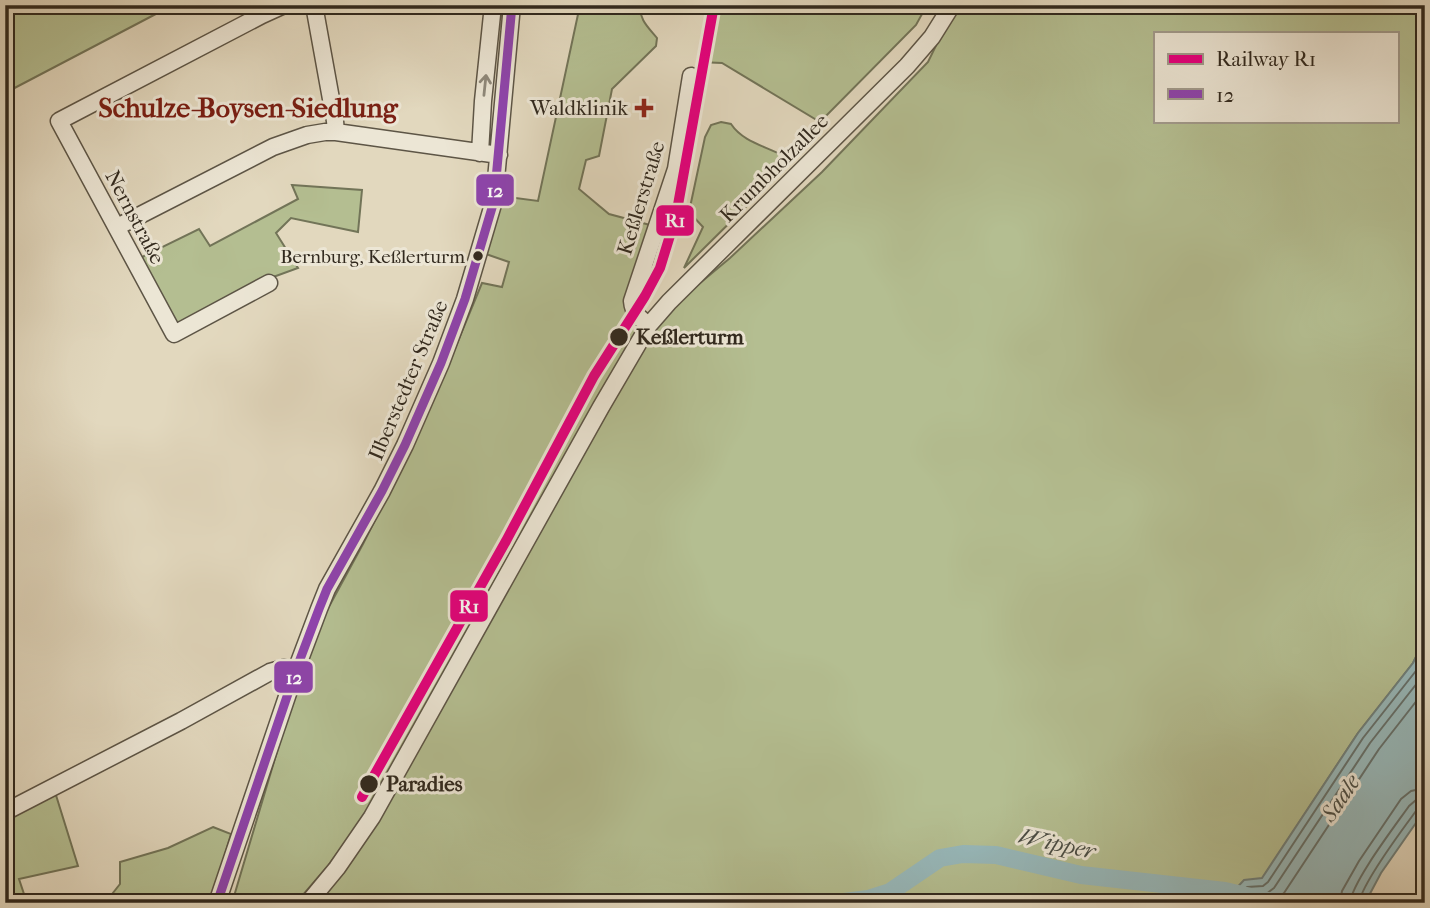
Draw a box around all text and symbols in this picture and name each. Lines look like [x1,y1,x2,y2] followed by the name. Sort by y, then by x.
[1154,32,1398,122] legend
[1216,47,1316,71] text: Railway R1
[479,74,492,97] one-way arrow
[1216,83,1234,107] text: 12
[98,91,399,124] district label: Schulze-Boysen-Siedlung
[529,96,628,120] place label: Waldklinik
[634,98,654,118] marker: Waldklinik
[715,109,833,227] street label: Krumbholzallee
[612,138,670,258] street label: Keßlerstraße
[100,166,170,268] street label: Nernstraße
[475,173,515,207] line badge: 12
[487,180,504,202] text: 12
[655,204,695,237] line badge: R1
[665,210,685,232] text: R1
[280,246,465,268] place label: Bernburg, Keßlerturm
[471,249,485,263] marker: Bernburg, Keßlerturm
[363,296,453,464] street label: Ilberstedter Straße
[636,325,744,349] place label: Keßlerturm
[608,326,630,348] marker: Keßlerturm
[449,589,489,623] line badge: R1
[459,596,479,618] text: R1
[273,660,314,694] line badge: 12
[286,667,303,689] text: 12
[1315,769,1366,828] water label: Saale
[386,772,463,796] place label: Paradies
[358,773,380,795] marker: Paradies
[1016,822,1099,865] water label: Wipper

